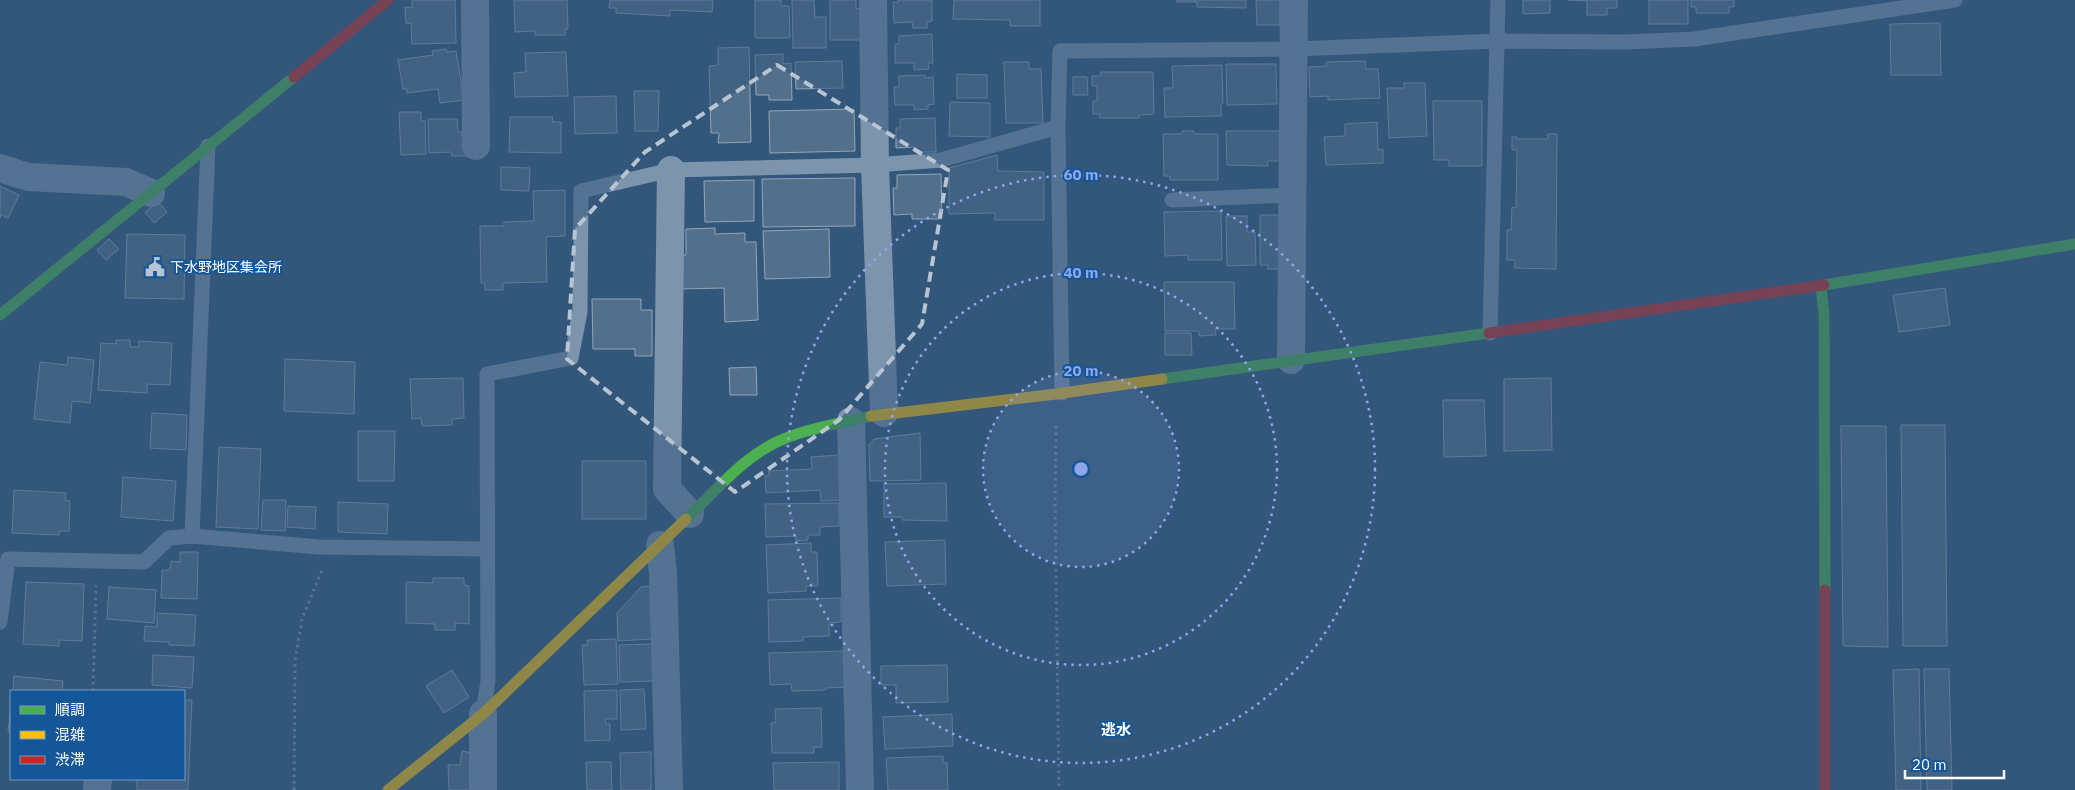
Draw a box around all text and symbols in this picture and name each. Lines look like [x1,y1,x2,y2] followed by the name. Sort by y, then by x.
[1064,165,1098,184] text: 60 m
[144,256,166,278] public building icon: 下水野地区集会所
[170,258,282,276] place label: 下水野地区集会所
[1064,263,1098,282] text: 40 m
[1064,361,1098,380] text: 20 m
[1072,460,1090,478] centre of rings
[10,690,185,780] legend
[55,700,85,719] text: 順調
[1101,720,1131,739] district label: 逃水
[55,725,85,744] text: 混雑
[1905,748,2004,780] scale bar
[55,750,85,769] text: 渋滞
[1912,755,1947,774] text: 20 m

